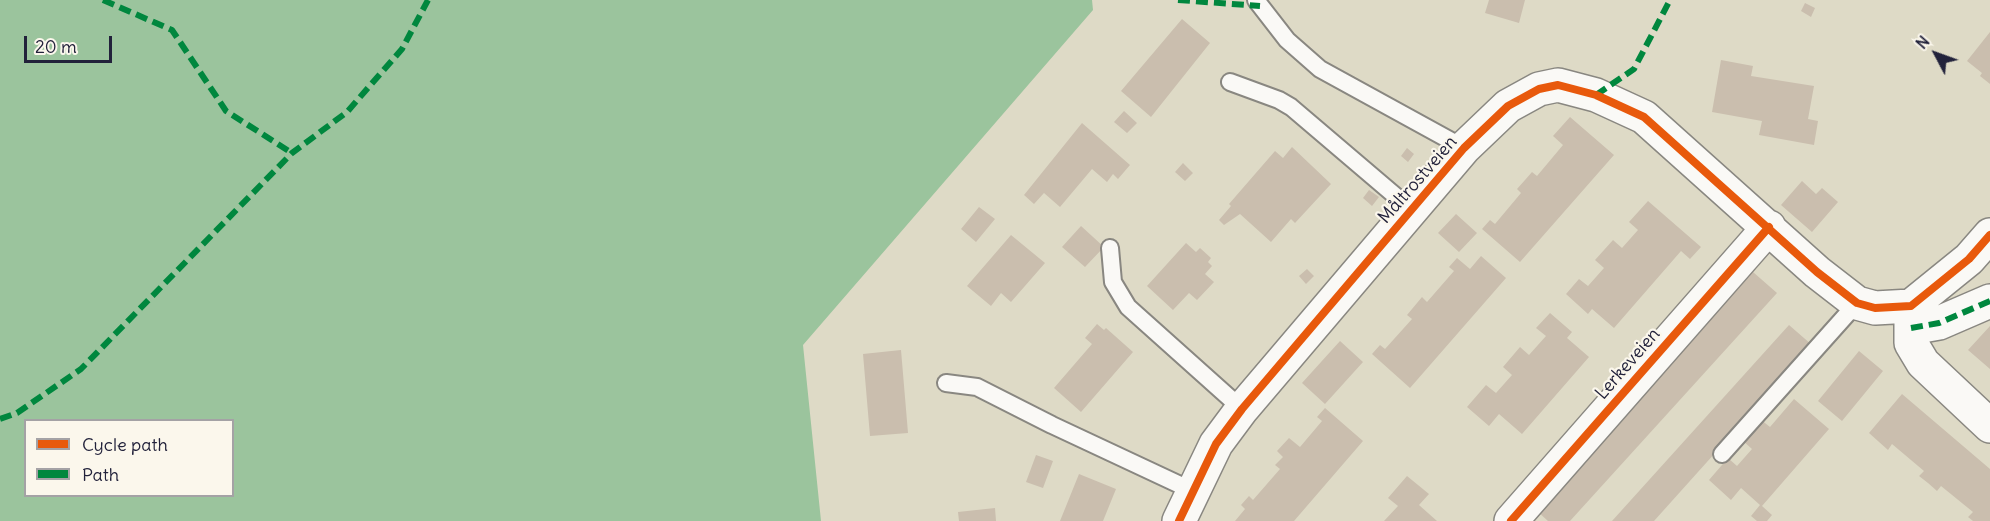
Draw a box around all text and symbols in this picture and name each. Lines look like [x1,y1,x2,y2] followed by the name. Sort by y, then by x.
[27,24,116,62] scale bar
[1906,24,1966,84] north arrow
[1911,31,1934,53] text: N
[35,35,77,58] text: 20 m
[1374,132,1462,228] street label: Måltrostveien
[1591,324,1665,404] street label: Lerkeveien
[24,419,234,497] legend
[82,433,168,456] text: Cycle path
[82,463,119,486] text: Path

